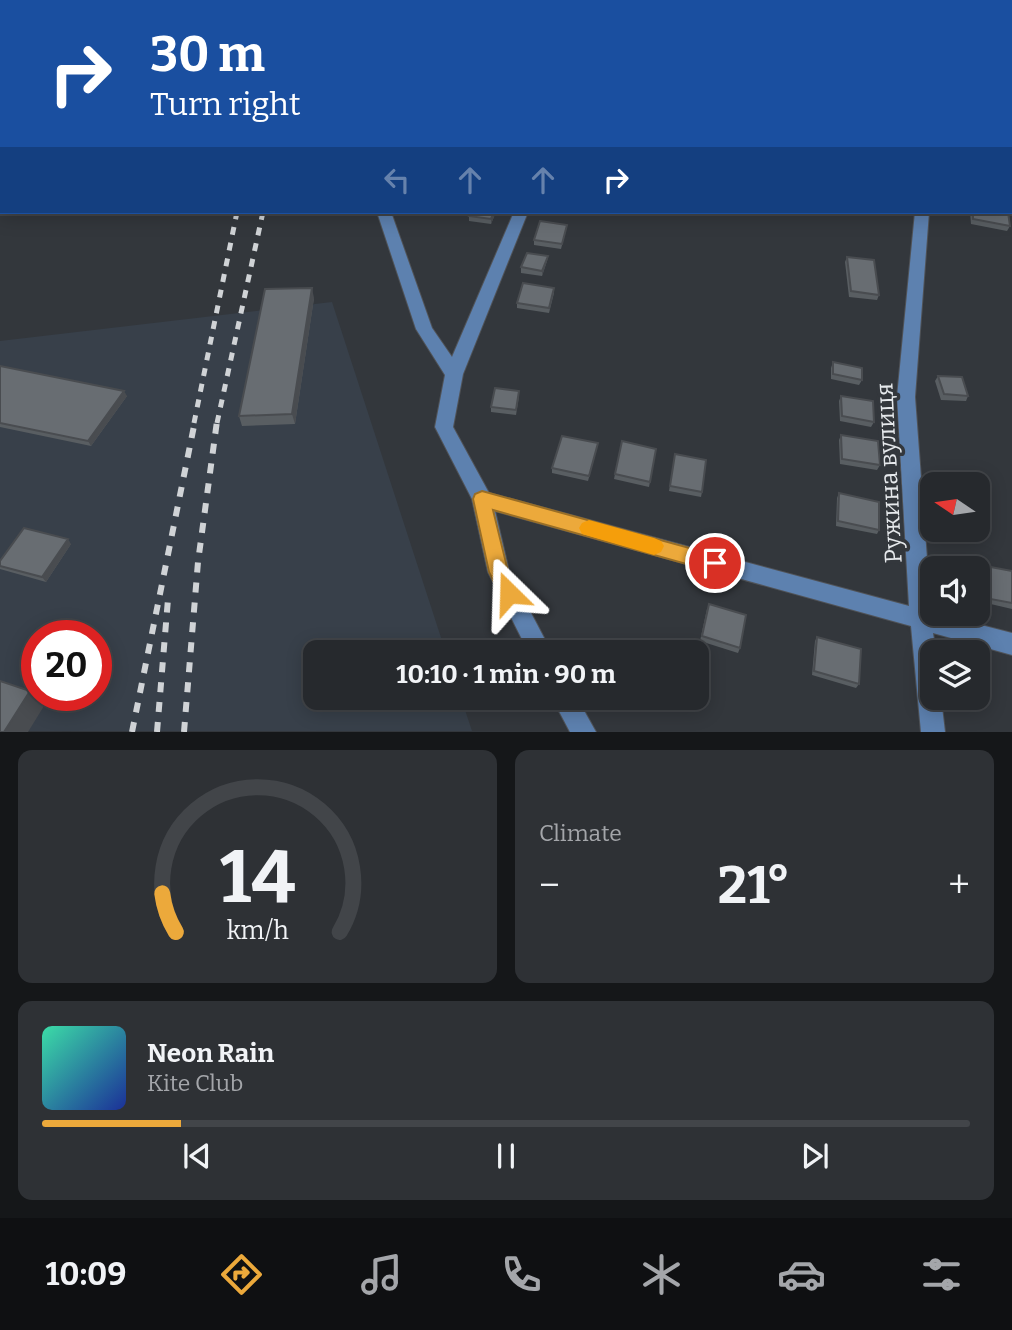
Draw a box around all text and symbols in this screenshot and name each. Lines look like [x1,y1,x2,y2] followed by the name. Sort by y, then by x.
[150,25,265,84] text: 30 m
[35,28,126,119] icon: right
[150,85,301,123] text: Turn right
[378,161,416,199] icon: left
[451,161,489,199] icon: ahead
[524,161,562,199] icon: ahead
[597,161,635,199] icon: right
[870,382,908,564] street label: Ружина вулиця
[920,472,990,542] north arrow
[920,472,990,710] map controls
[685,533,745,593] pin
[696,544,734,582] icon: arrive
[472,556,546,630] position arrow
[920,556,990,626] button: sound
[21,620,112,711] speed limit sign: 20
[920,640,990,710] button: layers
[396,659,616,690] text: 10:10 · 1 min · 90 m
[539,819,622,847] text: Climate
[220,835,295,922] text: 14
[718,854,790,917] text: 21°
[539,862,560,908] text: −
[948,862,970,908] text: +
[227,916,289,946] text: km/h
[147,1038,274,1069] text: Neon Rain
[147,1069,243,1097] text: Kite Club
[178,1137,216,1175] icon: previous
[487,1137,525,1175] icon: pause
[796,1137,834,1175] icon: next
[217,1250,266,1299] icon: directions
[357,1250,406,1299] icon: music
[497,1250,546,1299] icon: phone
[637,1250,686,1299] icon: climate
[777,1250,826,1299] icon: car
[917,1250,966,1299] icon: filters
[46,1255,126,1293] text: 10:09

